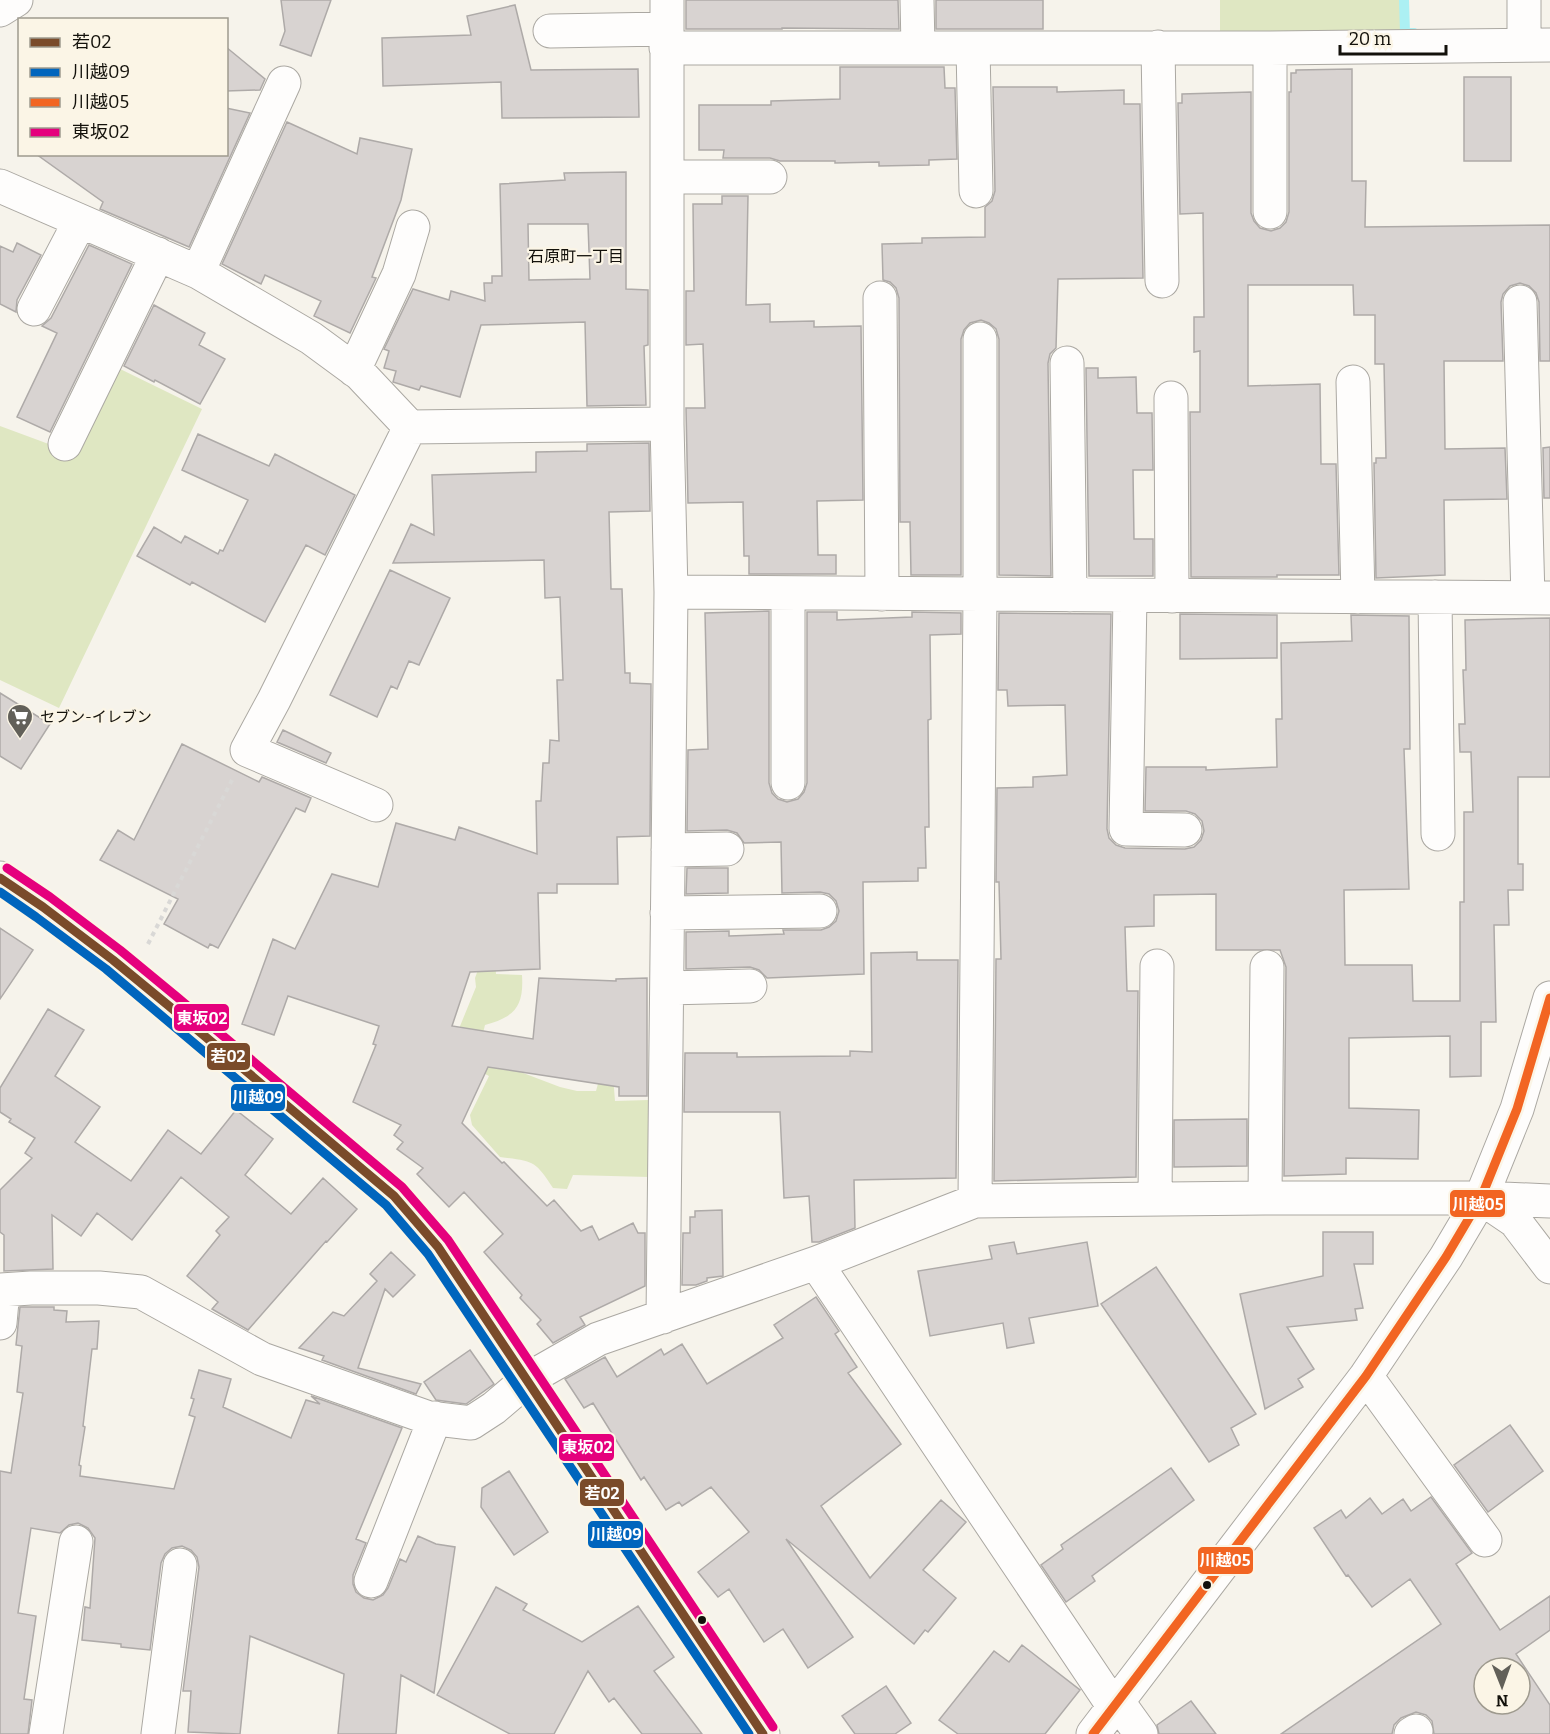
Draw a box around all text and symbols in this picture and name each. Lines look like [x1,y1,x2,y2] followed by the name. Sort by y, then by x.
[18,18,228,156] legend
[1340,18,1446,56] scale bar
[1349,28,1391,50] text: 20 m
[72,31,111,53] text: 若02
[72,61,130,83] text: 川越09
[72,91,129,113] text: 川越05
[72,121,129,143] text: 東坂02
[528,247,624,266] district label: 石原町一丁目
[5,702,35,740] supermarket icon: セブン-イレブン
[40,708,152,726] place label: セブン-イレブン
[173,1003,230,1032] line badge: 東坂02
[176,1009,228,1028] text: 東坂02
[206,1042,251,1071] line badge: 若02
[210,1047,246,1066] text: 若02
[230,1083,286,1112] line badge: 川越09
[232,1088,284,1107] text: 川越09
[1449,1189,1506,1218] line badge: 川越05
[1453,1195,1504,1214] text: 川越05
[558,1433,615,1462] line badge: 東坂02
[561,1438,613,1457] text: 東坂02
[579,1478,625,1507] line badge: 若02
[584,1484,620,1503] text: 若02
[587,1520,644,1549] line badge: 川越09
[590,1525,642,1544] text: 川越09
[1197,1546,1254,1575] line badge: 川越05
[1200,1551,1251,1570] text: 川越05
[1201,1579,1213,1591] unlabelled marker
[696,1614,708,1626] unlabelled marker
[1472,1656,1532,1716] north arrow
[1496,1691,1509,1710] text: N

